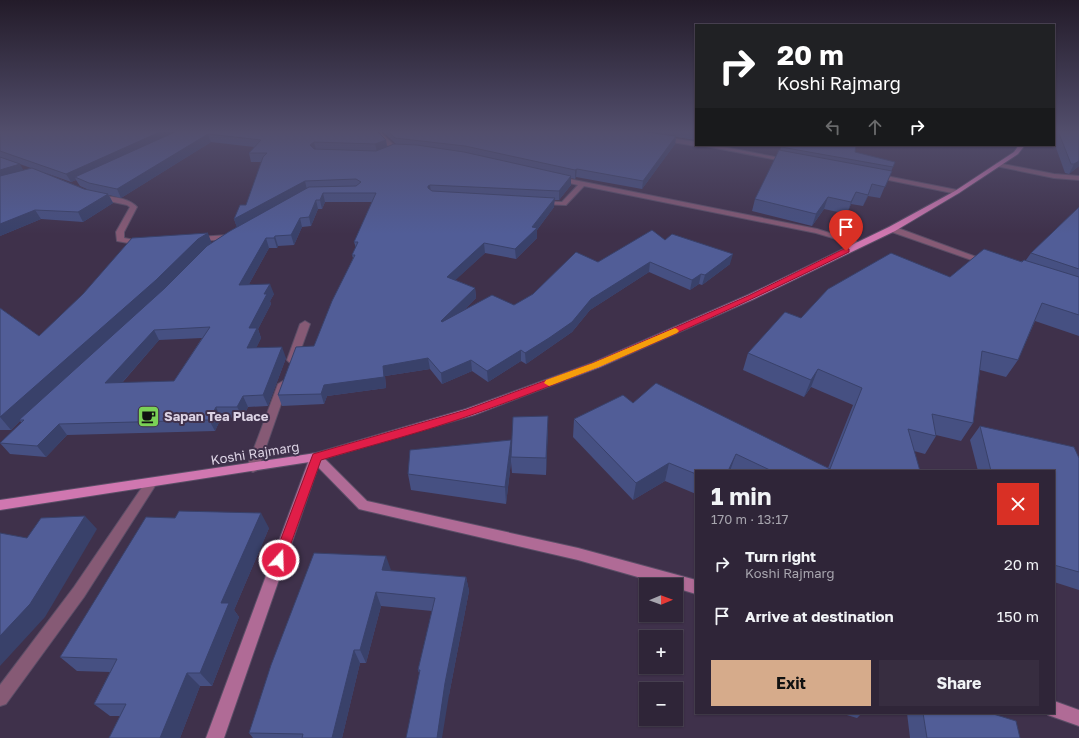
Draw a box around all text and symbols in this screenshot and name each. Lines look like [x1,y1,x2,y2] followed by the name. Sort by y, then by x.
[777,38,844,71] text: 20 m
[711,40,763,92] icon: right
[777,72,901,94] text: Koshi Rajmarg
[822,116,844,138] icon: left
[864,116,886,138] icon: ahead
[906,116,928,138] icon: right
[829,210,863,251] pin
[835,216,857,238] icon: arrive
[136,403,162,429] cafe icon: Sapan Tea Place
[164,408,269,424] place label: Sapan Tea Place
[210,438,300,468] street label: Koshi Rajmarg
[711,481,771,510] text: 1 min
[997,483,1039,525] button: close
[711,511,788,527] text: 170 m · 13:17
[258,539,300,581] position arrow
[745,547,816,565] text: Turn right
[711,553,733,575] icon: right
[1004,555,1039,573] text: 20 m
[745,565,834,581] text: Koshi Rajmarg
[639,578,683,622] north arrow
[639,578,683,726] map controls
[711,605,733,627] icon: arrive
[745,607,894,625] text: Arrive at destination
[997,607,1039,625] text: 150 m
[639,630,683,674] button: +
[711,660,871,706] button: Exit
[879,660,1039,706] button: Share
[639,682,683,726] button: −

